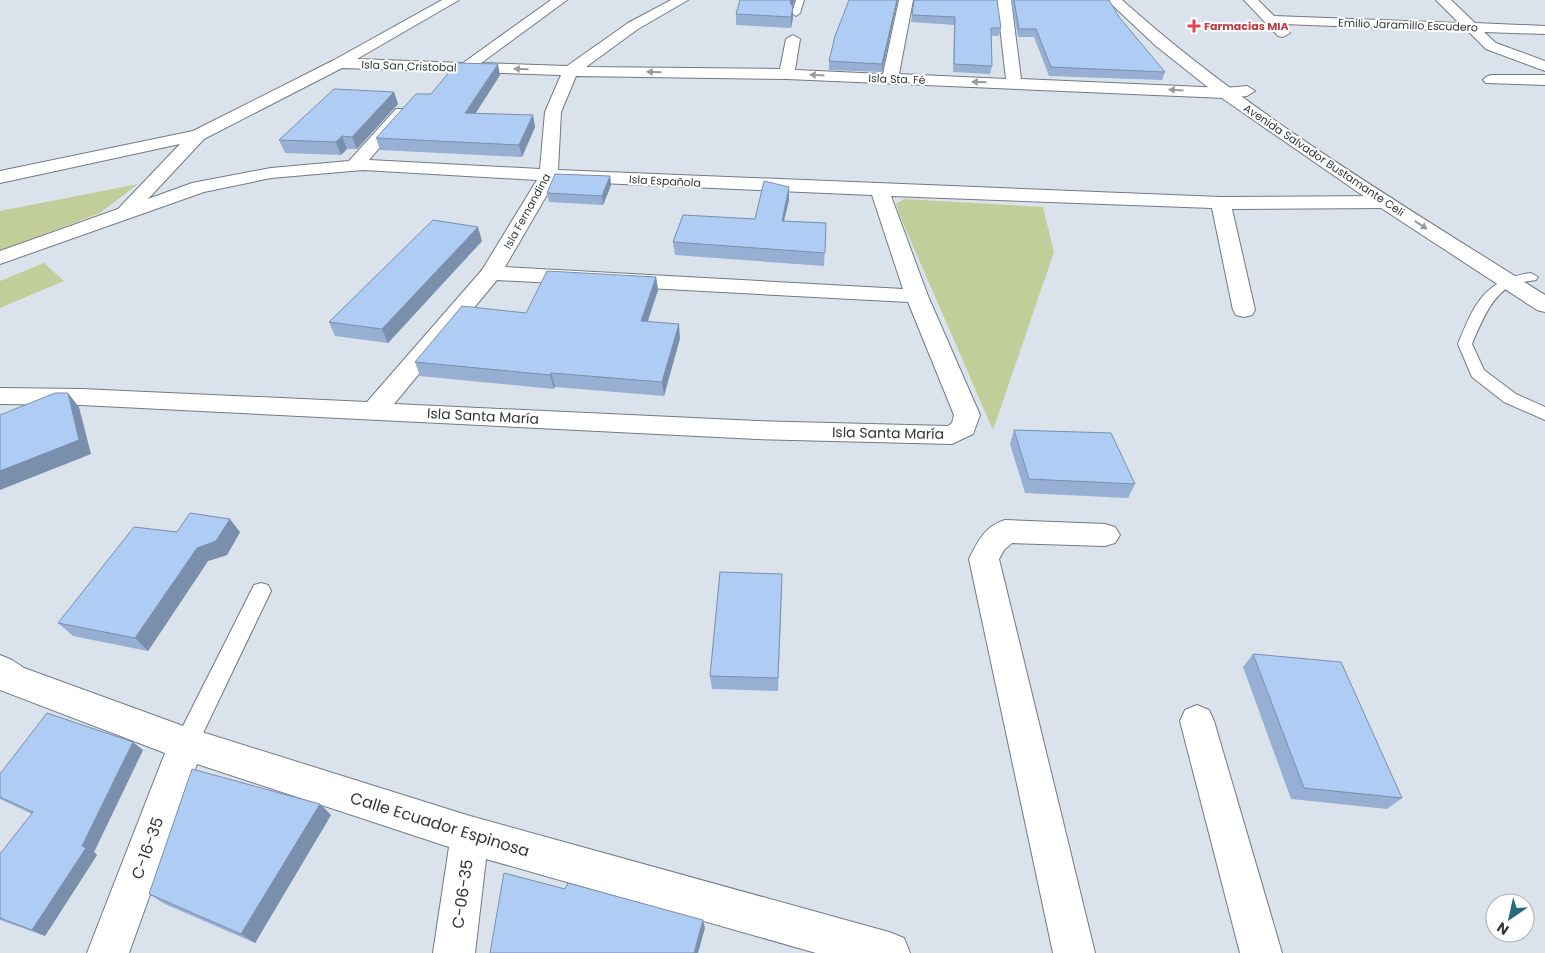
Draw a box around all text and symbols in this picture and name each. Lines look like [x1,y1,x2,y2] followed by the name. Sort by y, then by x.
[1338,15,1478,35] street label: Emilio Jaramillo Escudero
[1204,18,1289,34] place label: Farmacias MIA
[1188,20,1200,32] marker: Farmacias MIA
[361,56,457,76] street label: Isla San Cristobal
[513,65,529,73] one-way arrow
[646,68,662,76] one-way arrow
[868,70,926,88] street label: Isla Sta. Fé
[808,71,824,79] one-way arrow
[971,78,987,86] one-way arrow
[1168,86,1184,94] one-way arrow
[1240,100,1408,220] street label: Avenida Salvador Bustamante Celi
[500,170,554,252] street label: Isla Fernandina
[629,171,701,191] street label: Isla Española
[1414,220,1428,230] one-way arrow
[427,403,539,429] street label: Isla Santa María
[832,422,944,444] street label: Isla Santa María
[347,786,532,863] street label: Calle Ecuador Espinosa
[126,814,169,883] street label: C-16-35
[446,858,479,930] street label: C-06-35
[1485,893,1535,943] north arrow
[1493,918,1513,940] text: N

